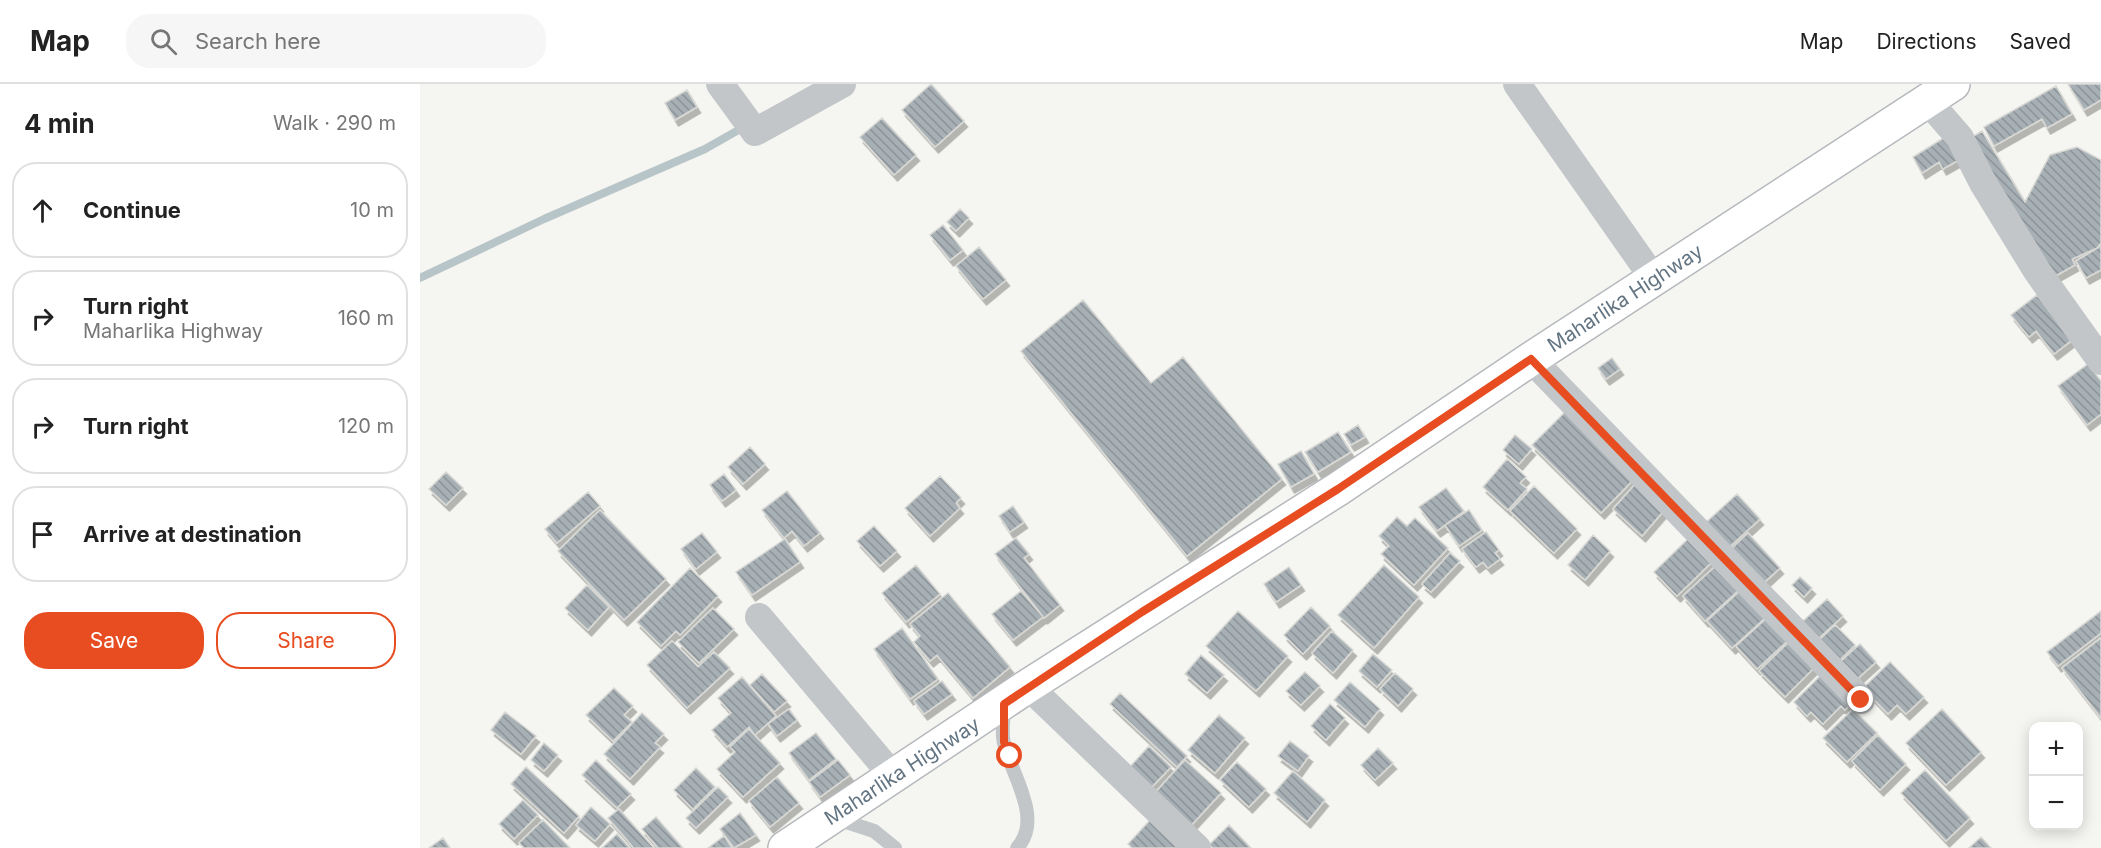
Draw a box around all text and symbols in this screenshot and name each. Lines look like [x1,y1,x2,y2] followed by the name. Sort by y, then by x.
[126,14,546,68] search box
[30,24,90,58] text: Map
[147,25,180,58] icon: search
[195,28,321,54] text: Search here
[1800,29,1843,54] text: Map
[1876,29,1977,54] text: Directions
[2010,29,2071,54] text: Saved
[24,108,95,139] text: 4 min
[273,111,396,135] text: Walk · 290 m
[26,194,59,227] icon: ahead
[83,197,181,223] text: Continue
[350,198,394,222] text: 10 m
[1543,239,1707,357] street label: Maharlika Highway
[83,293,189,319] text: Turn right
[26,302,59,335] icon: right
[338,306,394,330] text: 160 m
[83,319,263,343] text: Maharlika Highway
[26,410,59,443] icon: right
[83,413,189,439] text: Turn right
[338,414,394,438] text: 120 m
[26,518,59,551] icon: arrive
[83,521,302,547] text: Arrive at destination
[24,612,204,669] button: Save
[216,612,396,669] button: Share
[1847,686,1873,712] route end
[820,712,984,830] street label: Maharlika Highway
[2029,722,2083,830] map controls
[2029,722,2083,776] button: +
[996,742,1022,768] route start
[2029,776,2083,830] button: −

